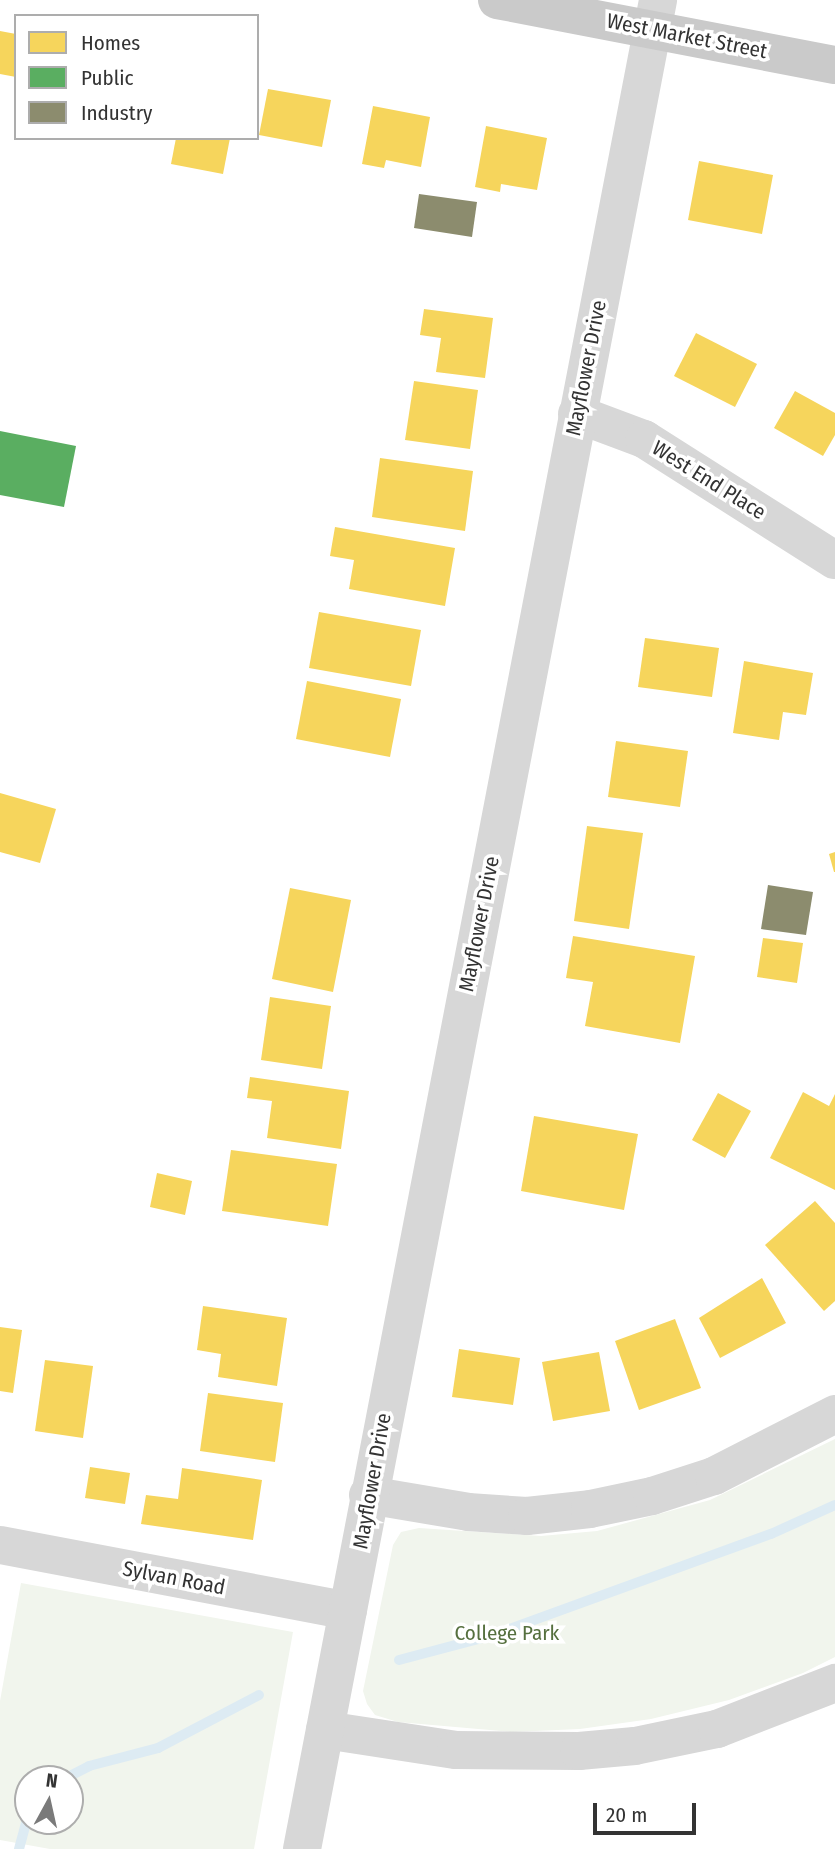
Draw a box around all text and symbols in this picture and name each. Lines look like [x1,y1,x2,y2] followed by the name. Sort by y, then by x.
[605,8,769,64] street label: West Market Street
[14,14,259,140] legend
[81,30,140,56] text: Homes
[81,65,133,91] text: Public
[81,100,152,126] text: Industry
[561,298,611,438] street label: Mayflower Drive
[648,435,770,525] street label: West End Place
[454,854,504,994] street label: Mayflower Drive
[348,1411,396,1551] street label: Mayflower Drive
[121,1556,227,1600] street label: Sylvan Road
[455,1620,559,1646] park label: College Park
[14,1765,84,1835] north arrow
[44,1769,59,1793] text: N
[597,1790,700,1834] scale bar
[606,1802,647,1828] text: 20 m

